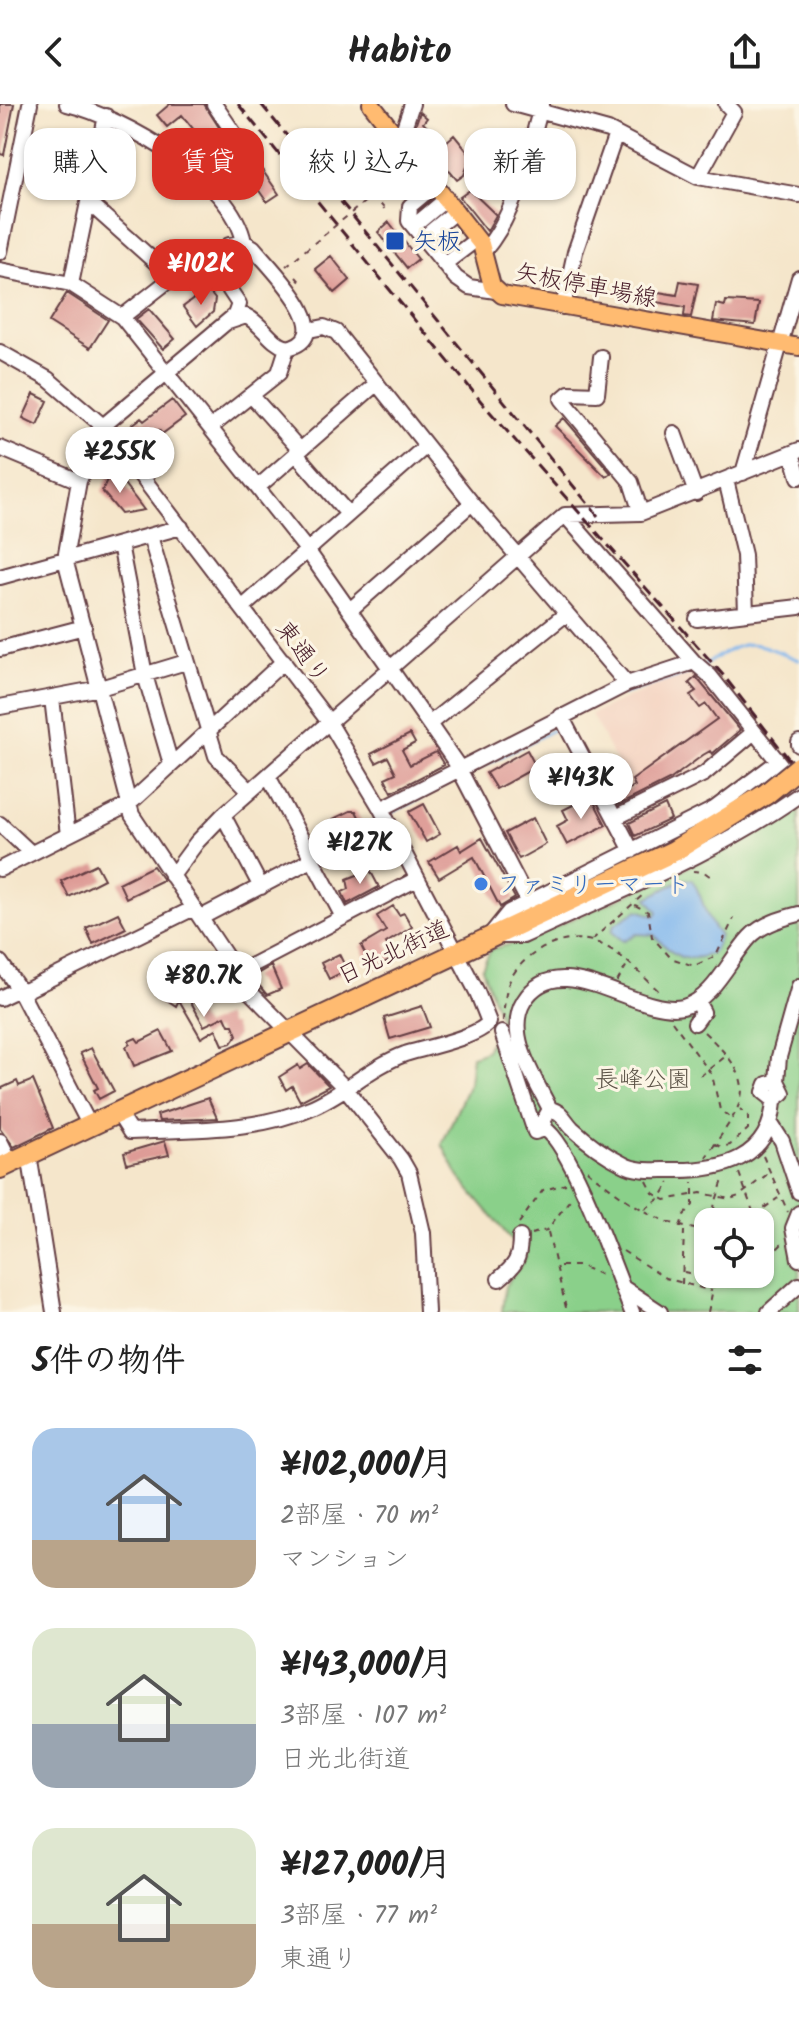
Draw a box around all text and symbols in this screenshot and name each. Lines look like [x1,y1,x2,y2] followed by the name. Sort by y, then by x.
[347,24,452,81] text: Habito
[32,30,76,74] icon: back
[723,30,767,74] icon: share
[24,128,136,200] chip: 購入
[152,128,264,200] chip: 賃貸
[280,128,448,200] chip: 絞り込み
[464,128,576,200] chip: 新着
[413,223,461,262] place label: 矢板
[384,230,406,252] marker: 矢板
[145,239,257,307] pin: ¥102K
[167,244,235,286] text: ¥102K
[511,254,660,319] street label: 矢板停車場線
[64,427,176,495] pin: ¥255K
[83,432,157,474] text: ¥255K
[265,612,339,693] street label: 東通り
[525,753,637,821] pin: ¥143K
[547,758,615,800] text: ¥143K
[304,818,416,886] pin: ¥127K
[327,823,393,865] text: ¥127K
[497,866,689,905] place label: ファミリーマート
[472,875,490,893] marker: ファミリーマート
[331,910,456,996] street label: 日光北街道
[139,951,269,1019] pin: ¥80.7K
[165,956,243,998] text: ¥80.7K
[595,1061,691,1100] park label: 長峰公園
[694,1208,774,1288] map controls
[694,1208,774,1288] button: locate
[32,1335,185,1389] text: 5件の物件
[723,1338,767,1382] icon: filters
[280,1439,453,1493] text: ¥102,000/月
[96,1460,192,1556] icon: home
[280,1495,438,1537] text: 2部屋 · 70 m²
[280,1539,409,1581] text: マンション
[280,1639,453,1693] text: ¥143,000/月
[96,1660,192,1756] icon: home
[280,1695,446,1737] text: 3部屋 · 107 m²
[280,1739,410,1781] text: 日光北街道
[280,1839,452,1893] text: ¥127,000/月
[96,1860,192,1956] icon: home
[280,1895,437,1937] text: 3部屋 · 77 m²
[280,1939,358,1981] text: 東通り

